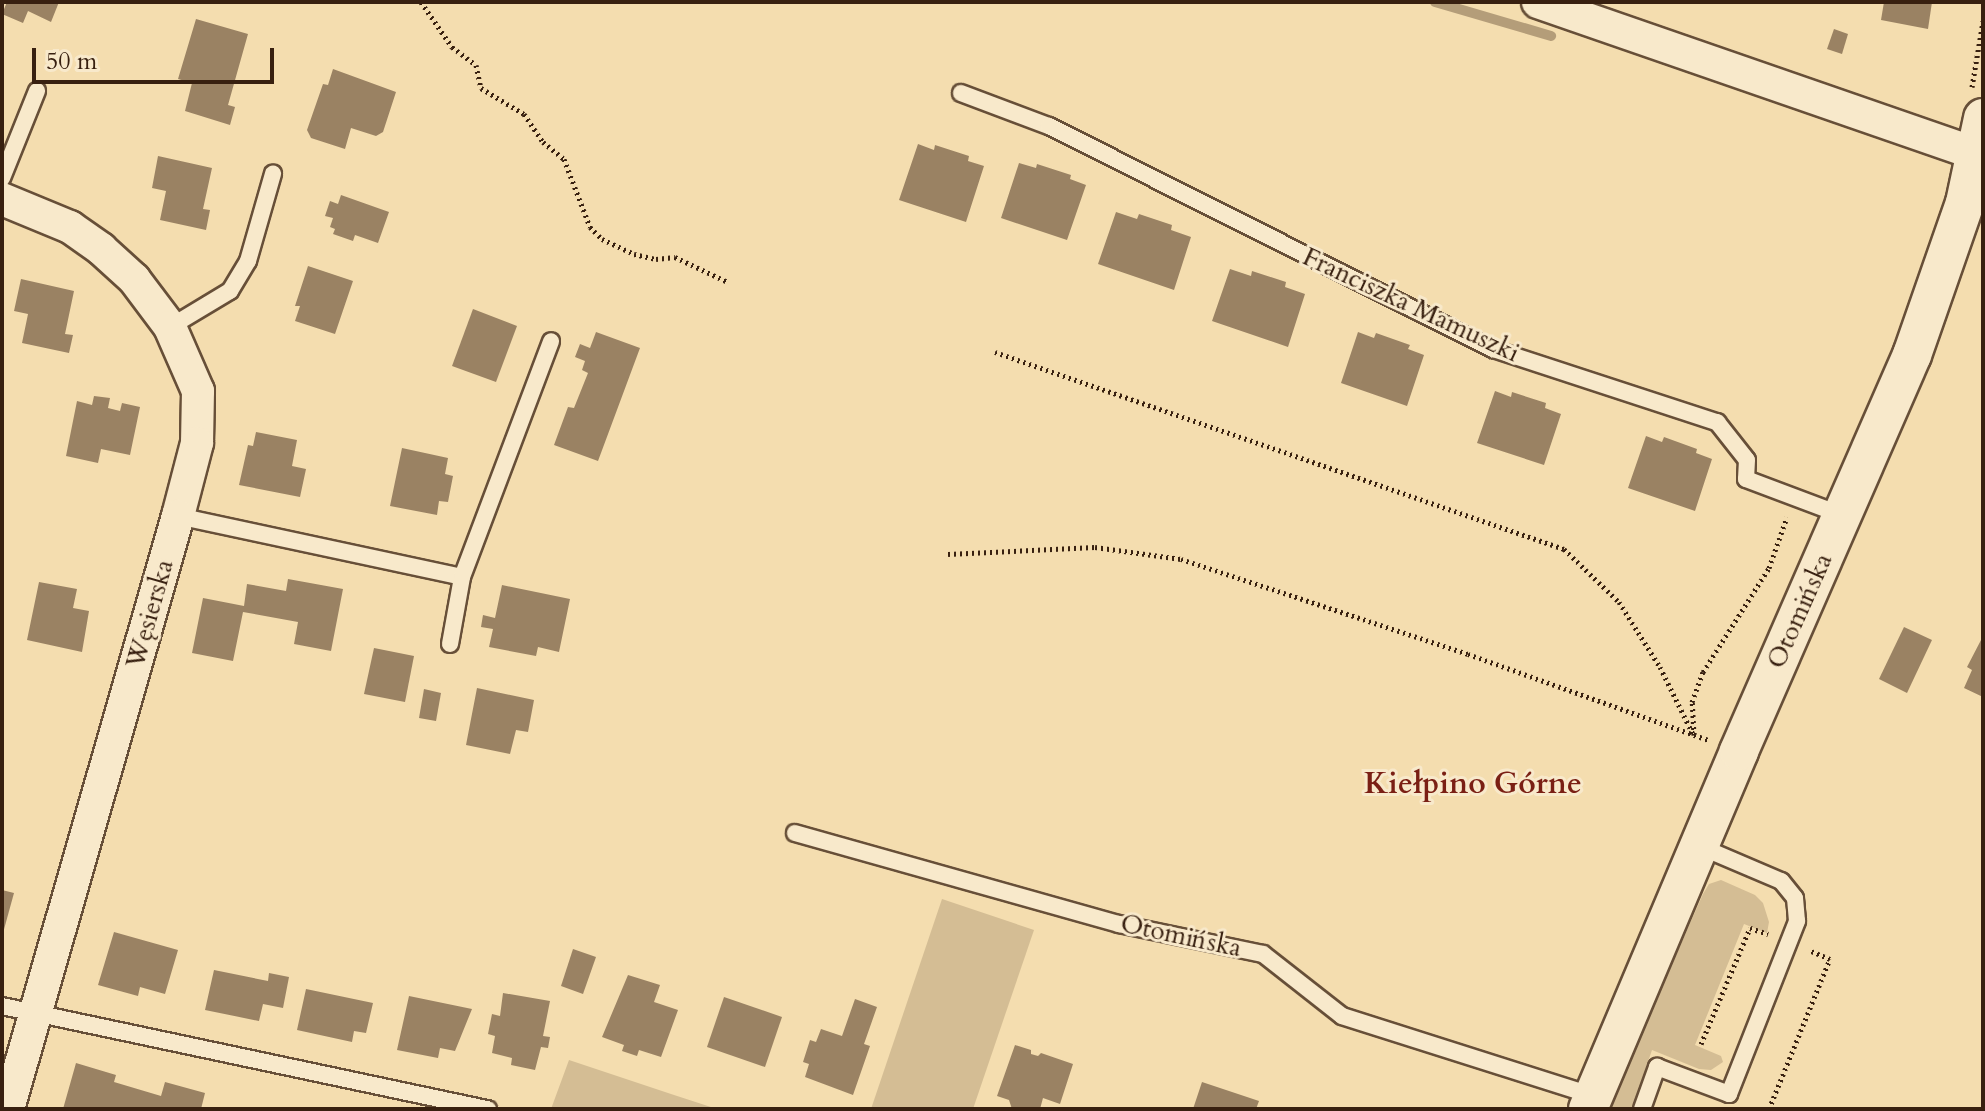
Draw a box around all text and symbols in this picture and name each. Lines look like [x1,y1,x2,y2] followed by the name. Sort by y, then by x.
[36,32,278,82] scale bar
[46,45,97,78] text: 50 m
[1298,241,1524,369] street label: Franciszka Mamuszki
[1761,549,1839,673] street label: Otomińska
[120,556,180,672] street label: Węsierska
[1364,766,1582,802] district label: Kiełpino Górne
[1118,908,1244,964] street label: Otomińska

